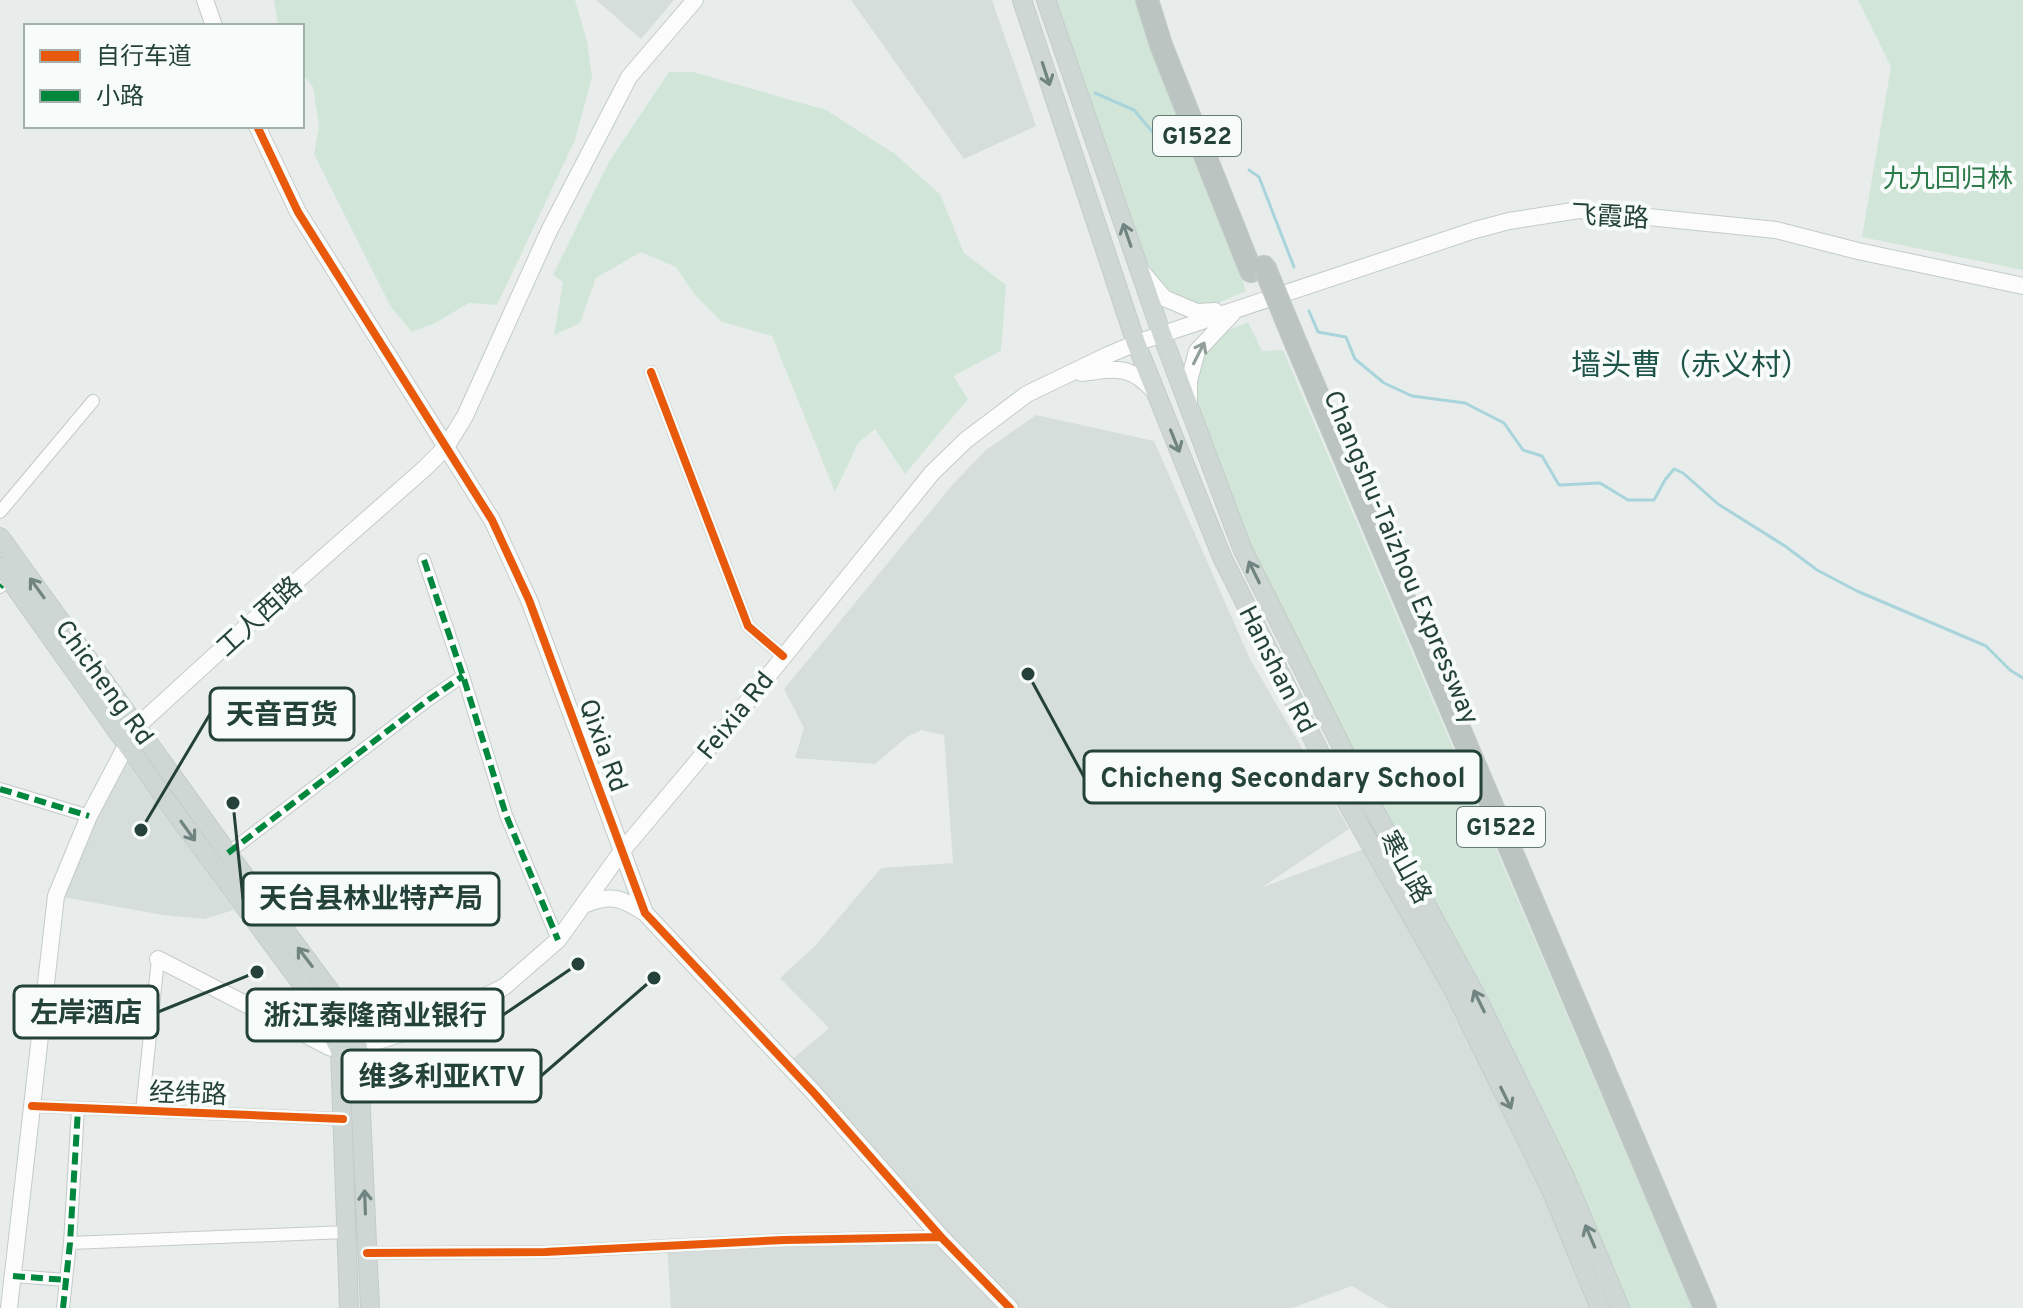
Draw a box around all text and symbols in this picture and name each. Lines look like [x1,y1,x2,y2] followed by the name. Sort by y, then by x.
[24,24,304,128] legend
[96,43,192,73] text: 自行车道
[1040,61,1055,86] one-way arrow
[96,83,144,113] text: 小路
[1153,116,1241,156] road number: G1522
[1883,164,2013,197] park label: 九九回归林
[1570,200,1650,237] street label: 飞霞路
[1119,222,1134,247] one-way arrow
[1192,342,1207,366] one-way arrow
[1571,349,1811,386] district label: 墙头曹（赤义村）
[1314,386,1485,730] street label: Changshu-Taizhou Expressway
[1169,428,1183,453] one-way arrow
[1246,561,1261,585] one-way arrow
[211,571,310,665] street label: 工人西路
[29,578,46,599] one-way arrow
[1230,601,1322,740] street label: Hanshan Rd
[46,614,160,753] street label: Chicheng Rd
[691,666,783,767] street label: Feixia Rd
[210,688,354,740] callout: 天音百货
[570,695,634,797] street label: Qixia Rd
[226,699,338,735] text: 天音百货
[1084,751,1481,803] callout: Chicheng Secondary School
[1100,762,1466,798] text: Chicheng Secondary School
[1457,807,1545,847] road number: G1522
[179,819,196,841] one-way arrow
[1370,826,1437,910] street label: 寒山路
[243,873,499,925] callout: 天台县林业特产局
[259,883,483,919] text: 天台县林业特产局
[297,947,314,968] one-way arrow
[14,986,158,1038] callout: 左岸酒店
[247,989,503,1041] callout: 浙江泰隆商业银行
[1470,990,1486,1014] one-way arrow
[30,997,142,1033] text: 左岸酒店
[263,1000,487,1036] text: 浙江泰隆商业银行
[342,1050,541,1102] callout: 维多利亚KTV
[359,1061,525,1097] text: 维多利亚KTV
[148,1078,227,1113] street label: 经纬路
[1499,1085,1514,1109] one-way arrow
[357,1189,372,1216] one-way arrow
[1581,1224,1596,1249] one-way arrow

